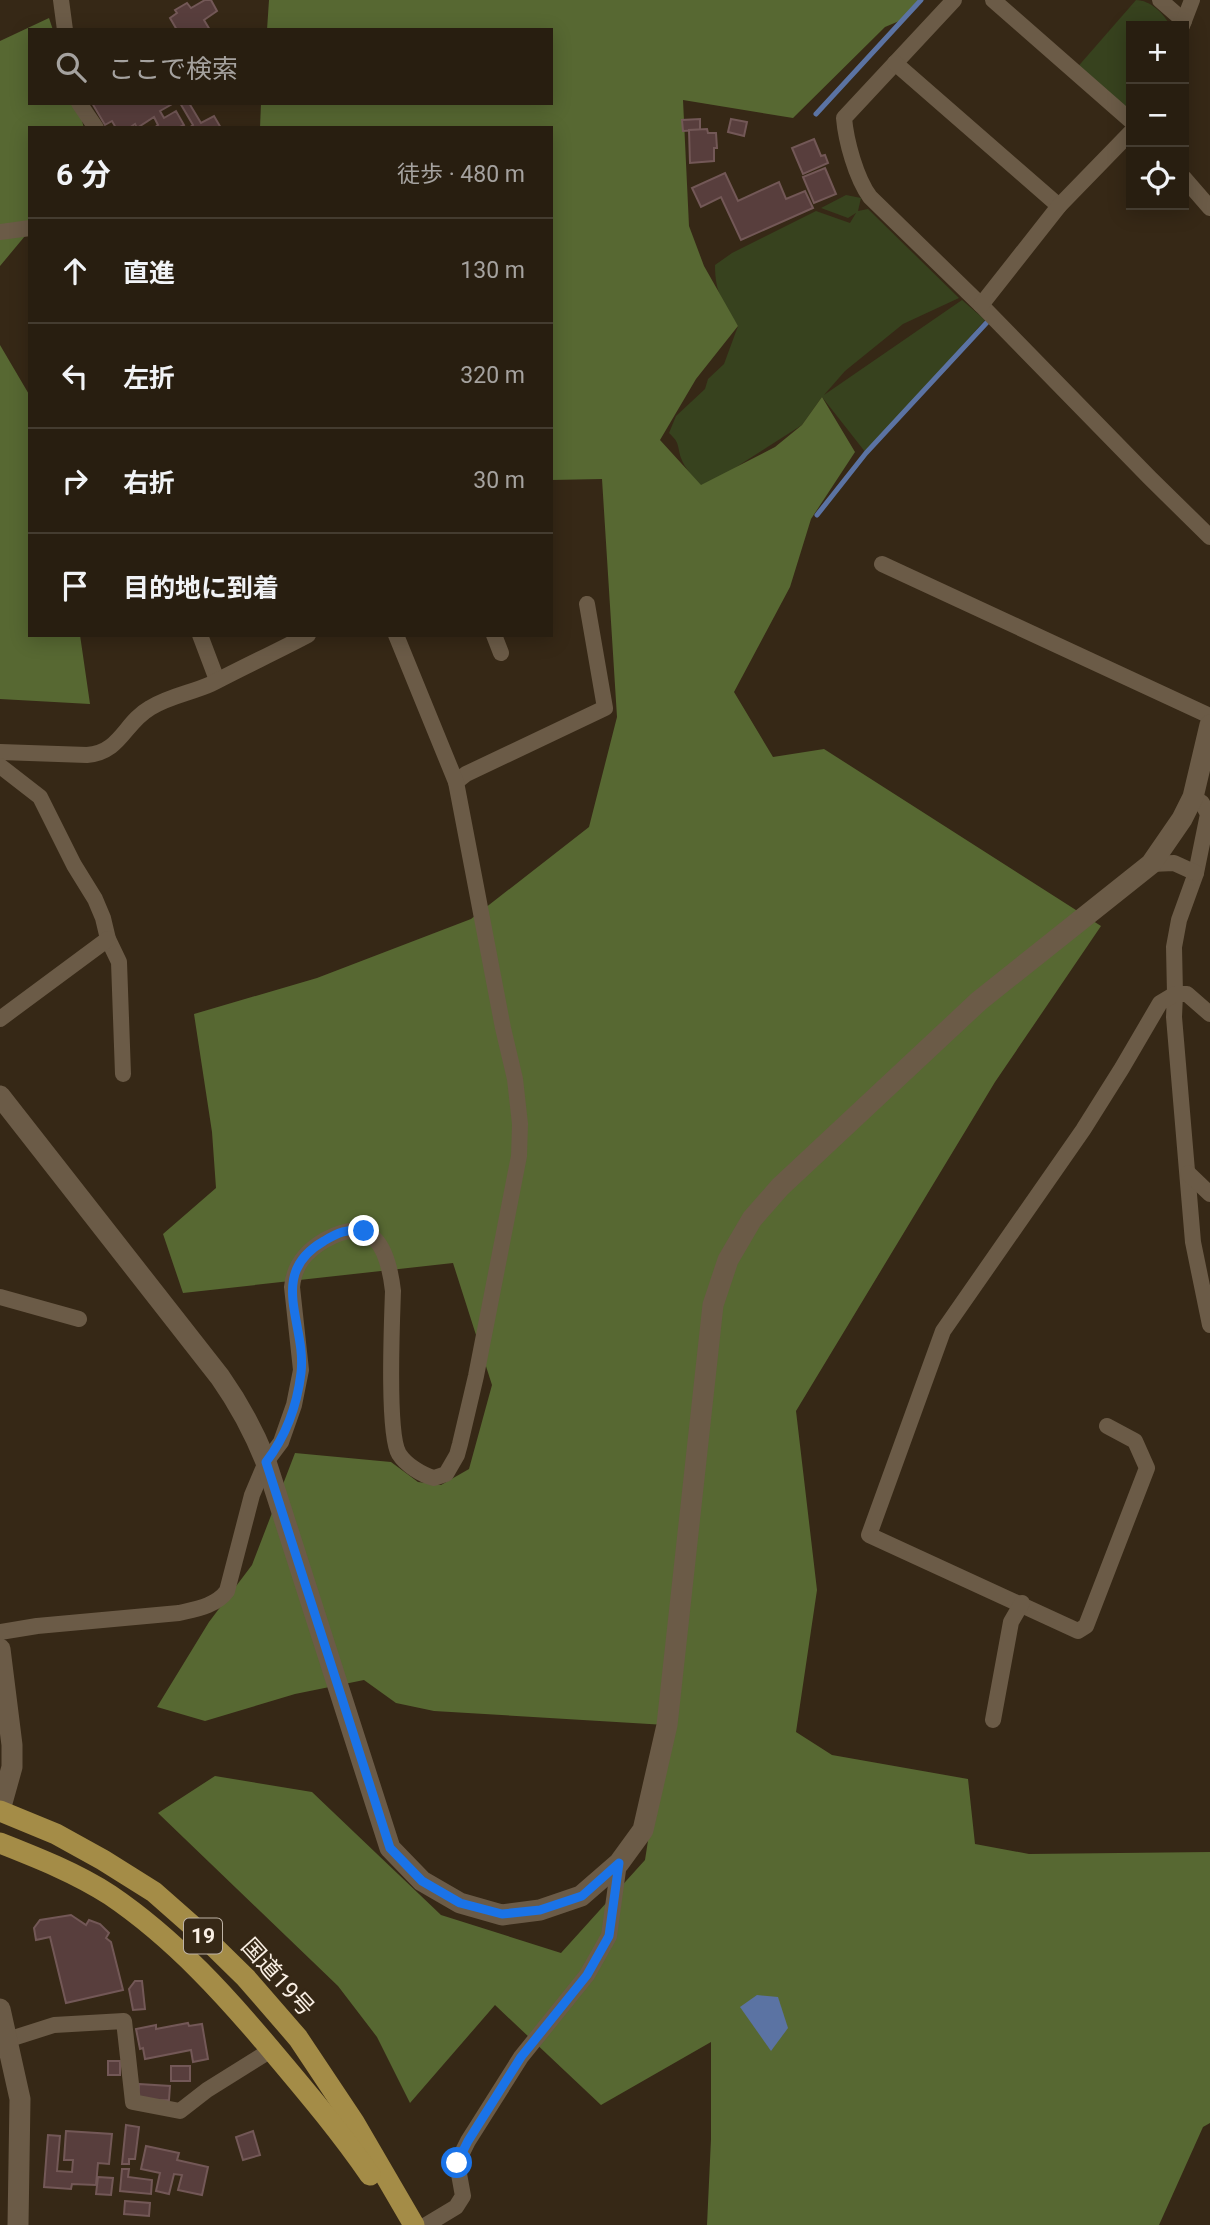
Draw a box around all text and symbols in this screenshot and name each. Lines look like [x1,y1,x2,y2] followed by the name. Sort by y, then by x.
[1126,21,1189,210] map controls
[1126,21,1189,84] button: +
[28,28,553,105] search box
[52,48,90,86] icon: search
[108,54,238,84] text: ここで検索
[1126,84,1189,147] button: −
[1126,147,1189,210] button: locate
[56,157,111,192] text: 6 分
[397,161,525,188] text: 徒歩 · 480 m
[56,252,94,290] icon: ahead
[460,257,525,284] text: 130 m
[123,258,175,288] text: 直進
[56,357,94,395] icon: left
[460,362,525,389] text: 320 m
[123,363,175,393] text: 左折
[56,462,94,500] icon: right
[473,467,525,494] text: 30 m
[123,468,175,498] text: 右折
[56,567,94,605] icon: arrive
[123,573,279,603] text: 目的地に到着
[348,1215,379,1246] route end
[184,1918,222,1954] road number: 19
[236,1933,319,2022] street label: 国道19号
[441,2147,472,2178] route start

